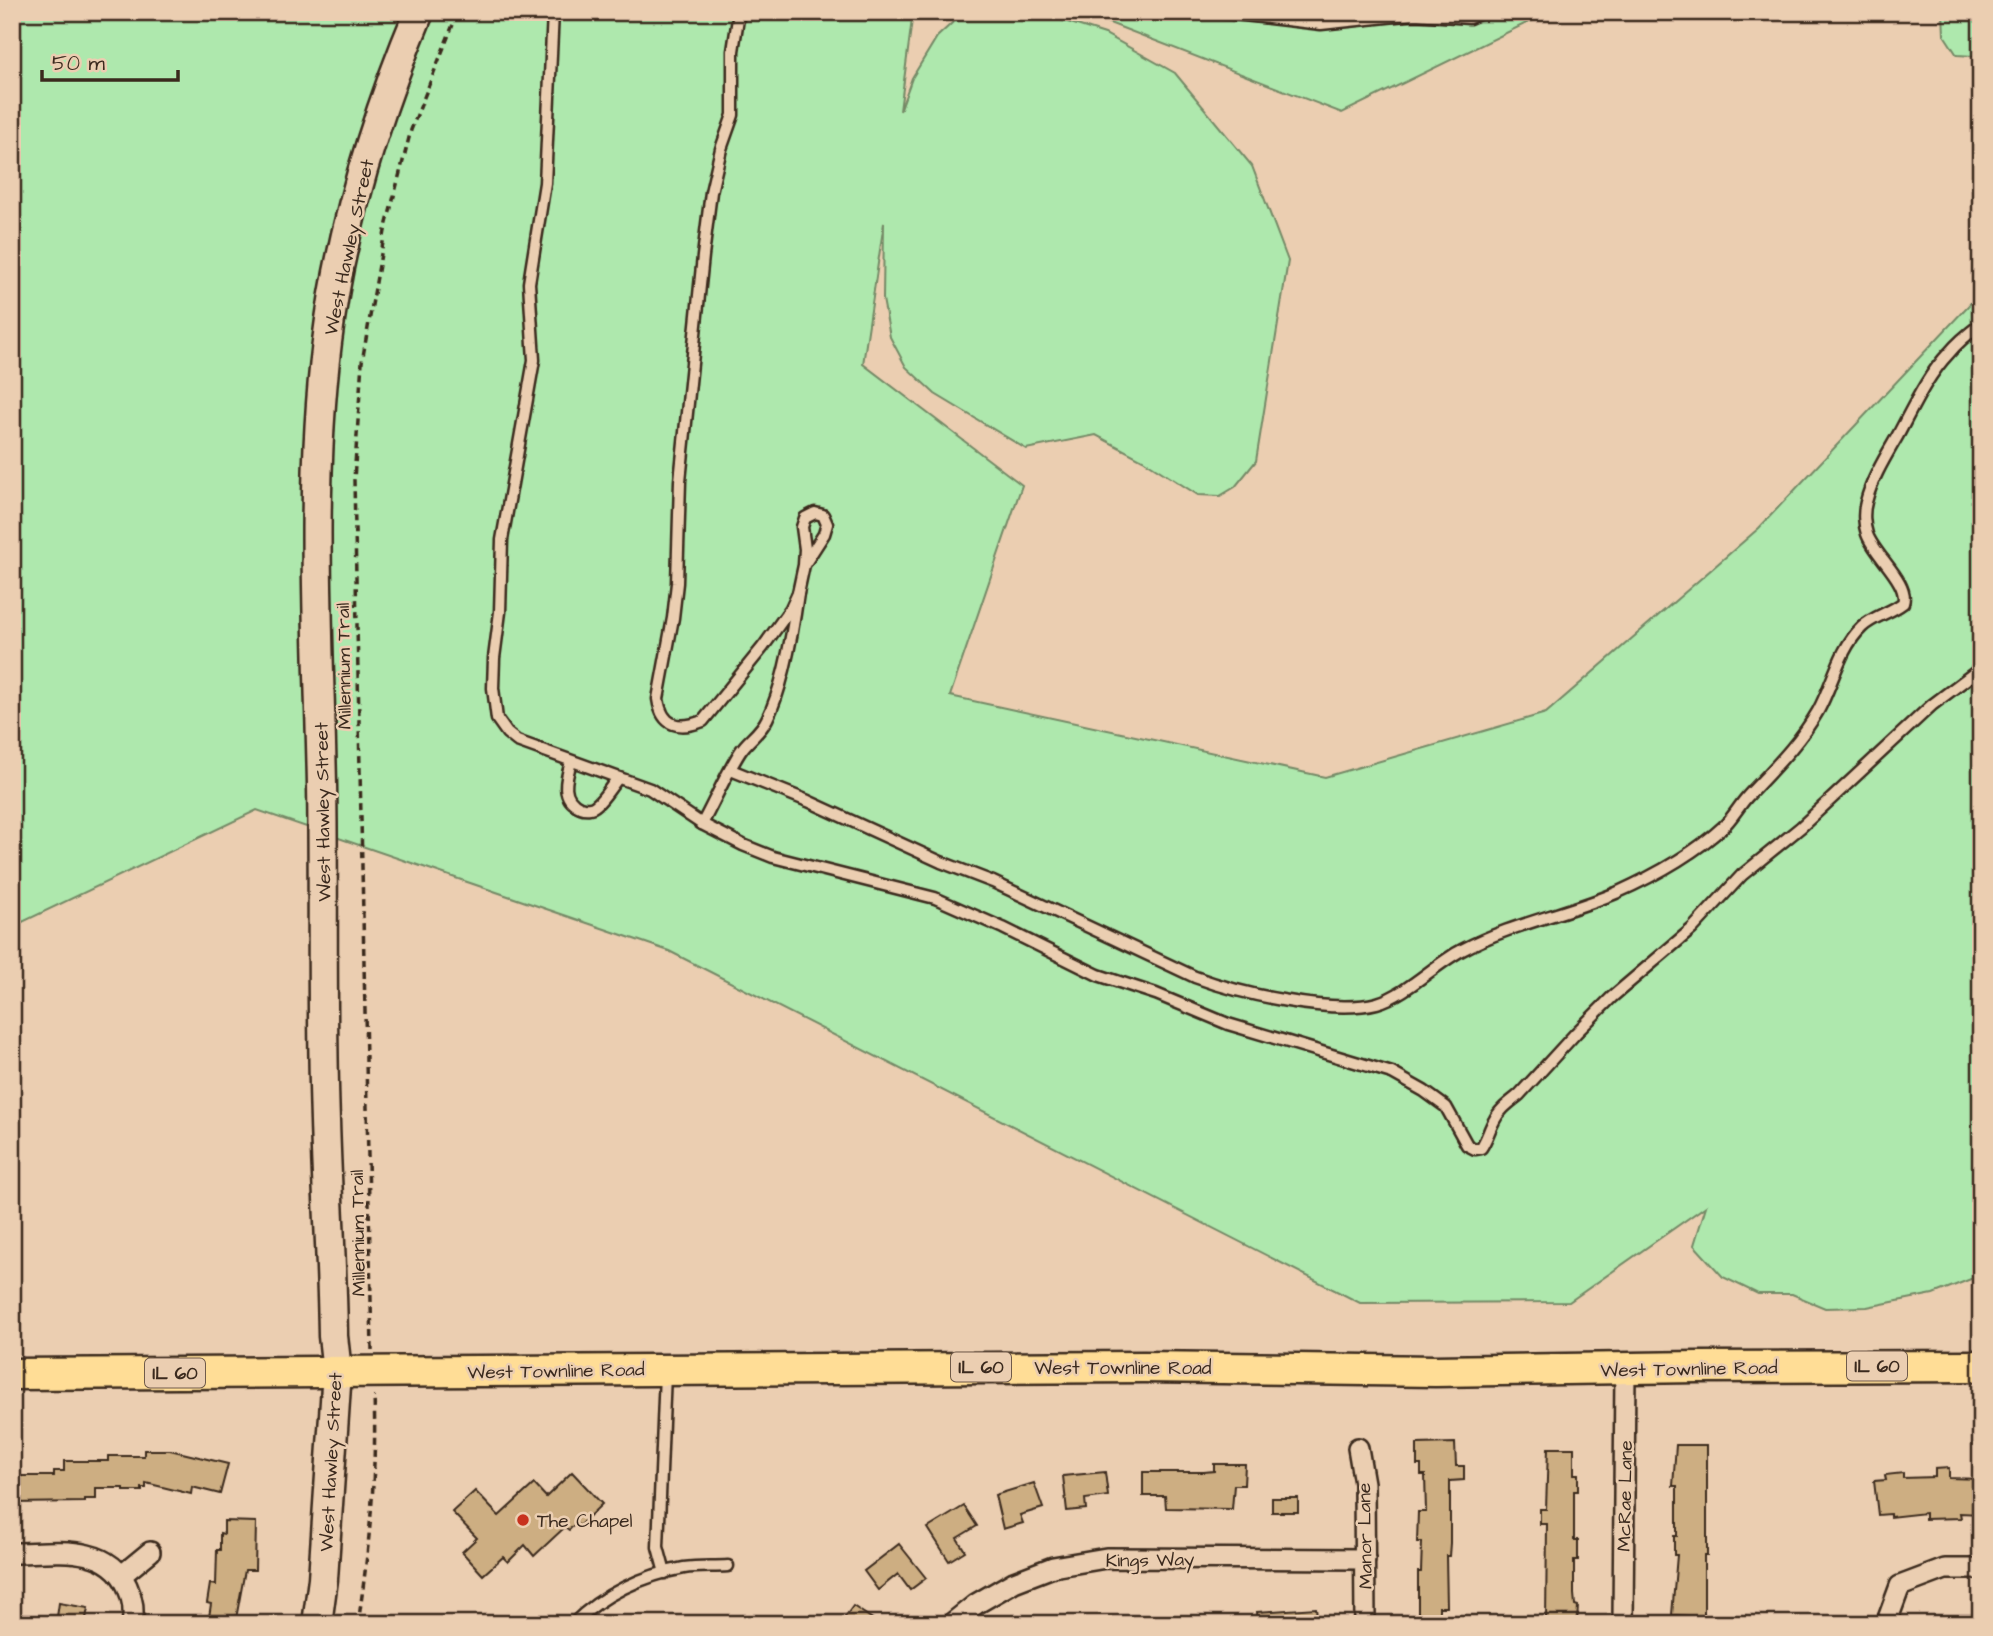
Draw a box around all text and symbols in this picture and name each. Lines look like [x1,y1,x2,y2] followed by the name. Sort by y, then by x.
[42,38,178,82] scale bar
[52,49,106,78] text: 50 m
[318,156,382,338] street label: West Hawley Street
[330,602,359,730] street label: Millennium Trail
[308,722,340,902] street label: West Hawley Street
[344,1169,373,1297] street label: Millennium Trail
[951,1352,1011,1382] road number: IL 60
[1847,1352,1907,1380] road number: IL 60
[1600,1354,1778,1385] street label: West Townline Road
[1034,1355,1212,1382] street label: West Townline Road
[467,1356,645,1387] street label: West Townline Road
[145,1358,205,1388] road number: IL 60
[313,1371,351,1552] street label: West Hawley Street
[1611,1440,1640,1552] street label: McRae Lane
[1351,1483,1380,1589] street label: Manor Lane
[537,1508,633,1535] place label: The Chapel
[515,1512,531,1528] marker: The Chapel
[1105,1546,1195,1576] street label: Kings Way

